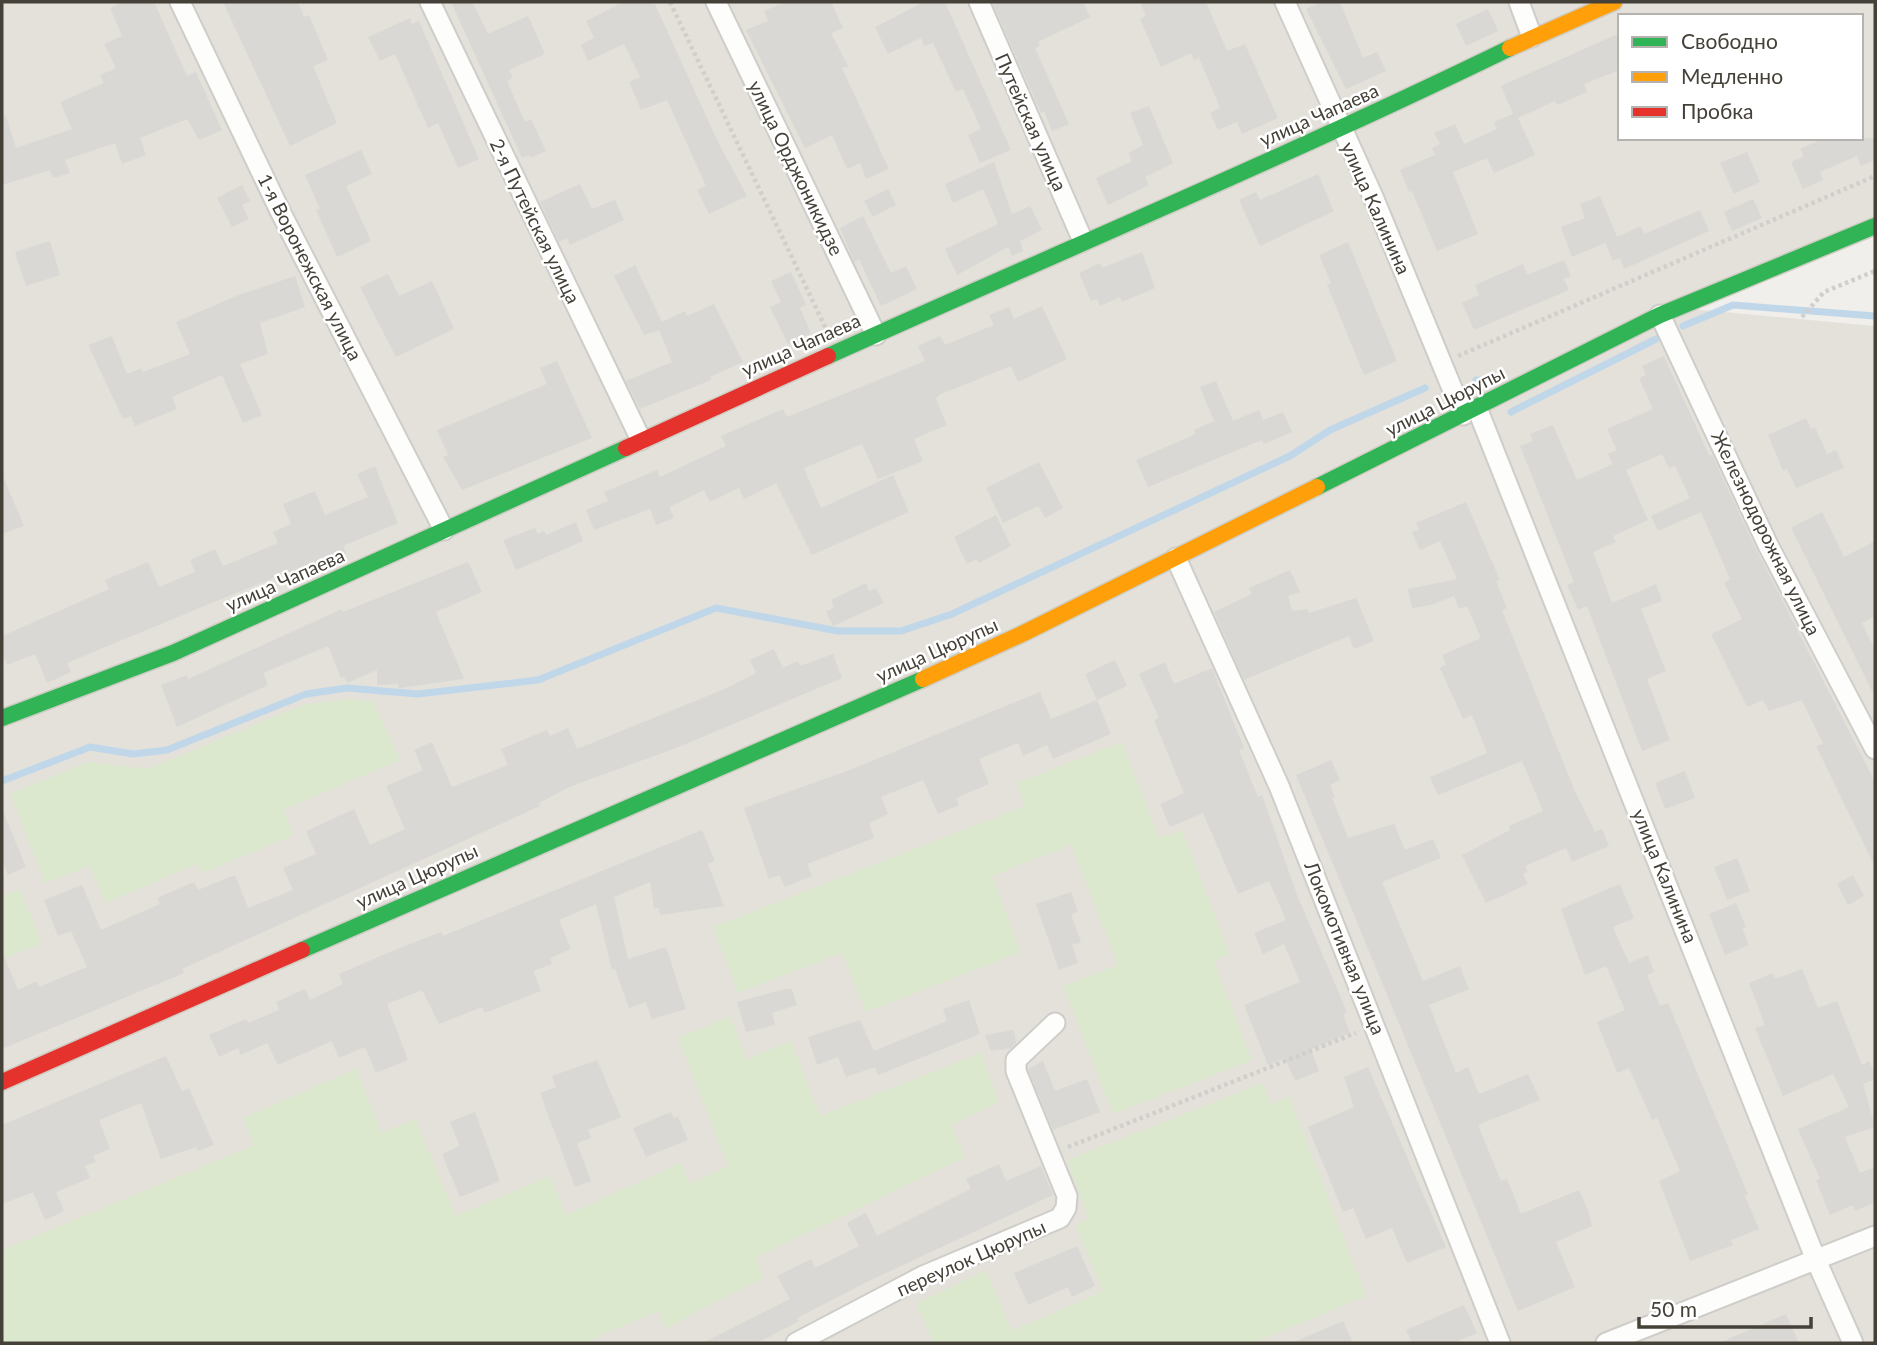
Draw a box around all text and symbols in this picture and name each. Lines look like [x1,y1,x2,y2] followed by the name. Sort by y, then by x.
[1618,14,1863,140] legend
[1681,28,1778,53] text: Свободно
[991,49,1072,194] street label: Путейская улица
[1681,63,1783,88] text: Медленно
[744,77,849,259] street label: улица Орджоникидзе
[1256,78,1382,151] street label: улица Чапаева
[1681,98,1754,123] text: Пробка
[486,135,585,307] street label: 2-я Путейская улица
[1337,138,1416,278] street label: улица Калинина
[253,170,368,364] street label: 1-я Воронежская улица
[738,308,864,381] street label: улица Чапаева
[1381,361,1508,441] street label: улица Цюрупы
[1707,427,1826,639] street label: Железнодорожная улица
[222,543,348,616] street label: улица Чапаева
[872,612,1001,687] street label: улица Цюрупы
[1628,805,1703,946] street label: улица Калинина
[352,838,481,913] street label: улица Цюрупы
[1300,857,1391,1038] street label: Локомотивная улица
[893,1214,1049,1301] street label: переулок Цюрупы
[1639,1286,1811,1330] scale bar
[1650,1296,1697,1321] text: 50 m

